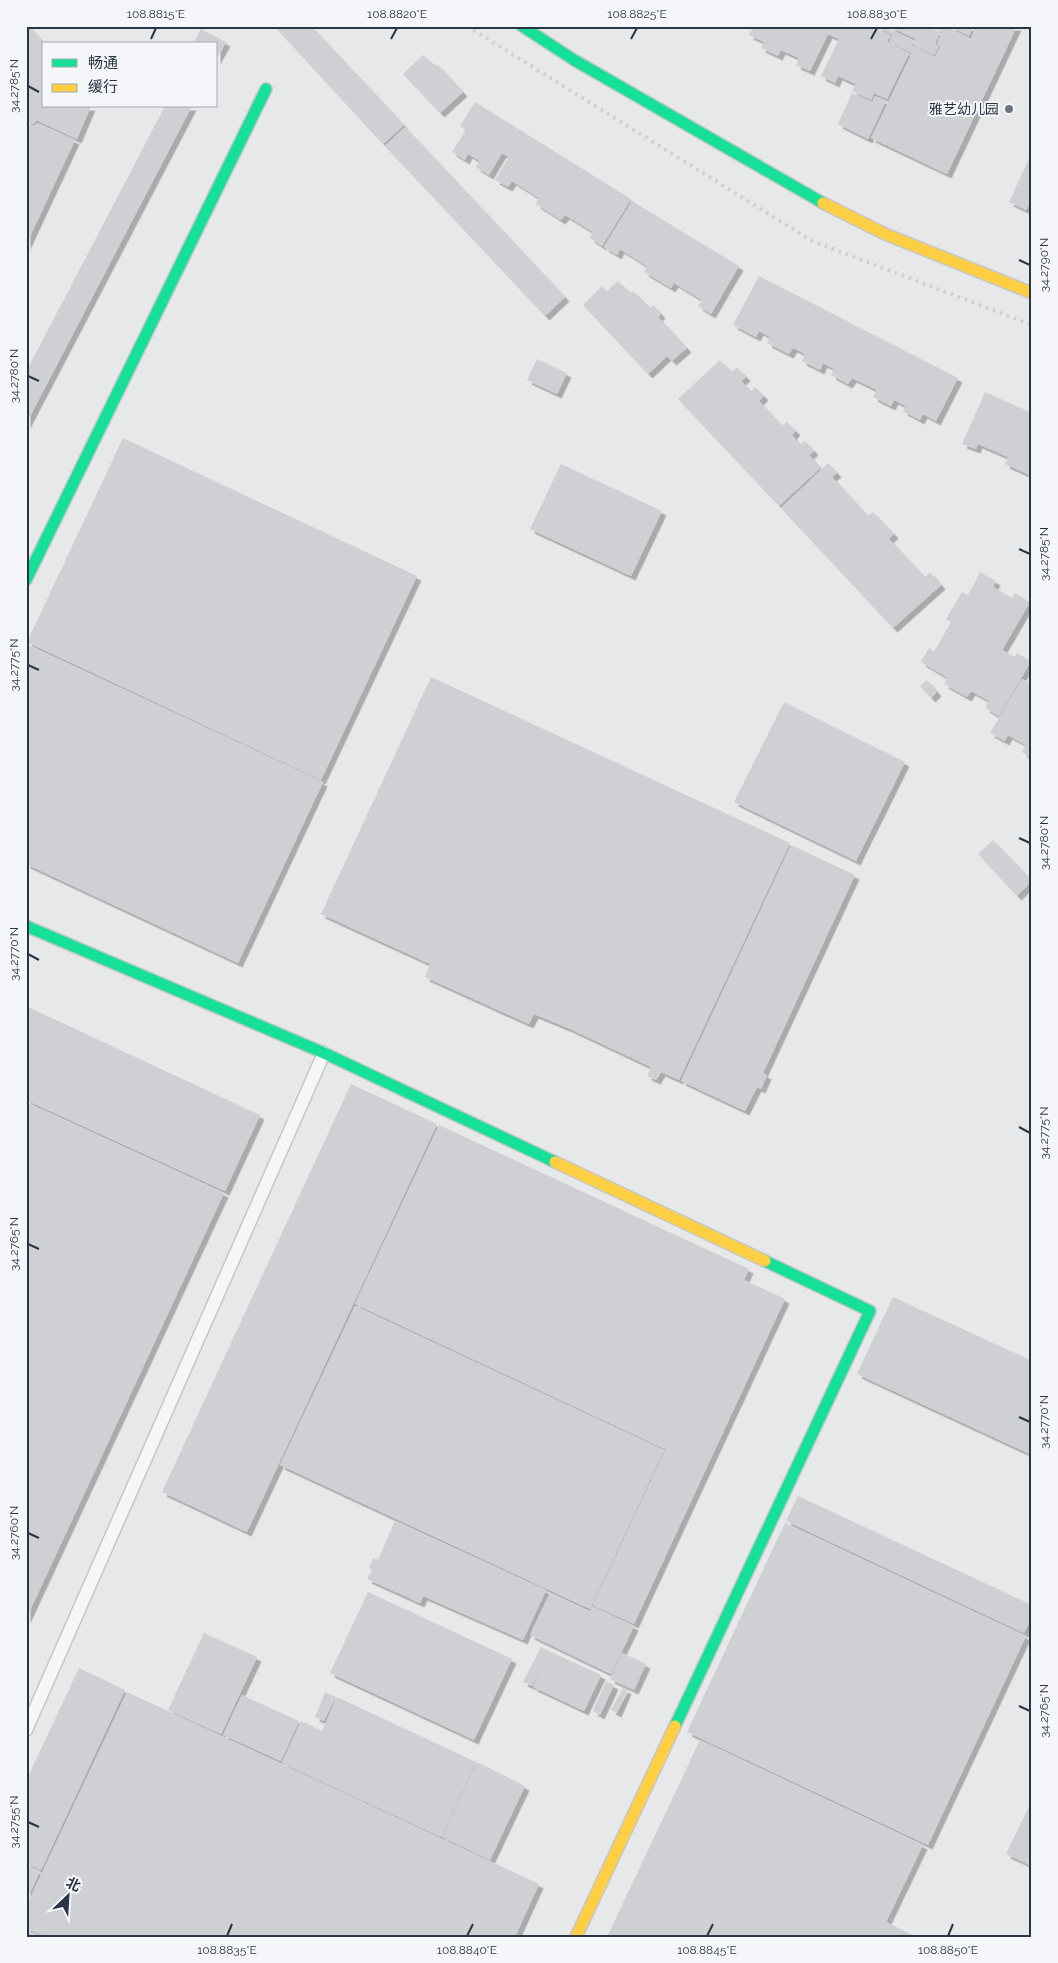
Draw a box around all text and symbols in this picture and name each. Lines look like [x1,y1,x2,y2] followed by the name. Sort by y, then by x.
[127,7,185,21] text: 108.8815°E
[367,7,427,21] text: 108.8820°E
[607,7,667,21] text: 108.8825°E
[847,7,907,21] text: 108.8830°E
[42,42,218,108] legend
[88,54,118,72] text: 畅通
[7,59,21,113] text: 34.2785°N
[88,78,118,96] text: 缓行
[929,101,999,117] place label: 雅艺幼儿园
[1003,103,1015,115] marker: 雅艺幼儿园
[1037,238,1051,292] text: 34.2790°N
[7,349,21,403] text: 34.2780°N
[1037,527,1051,581] text: 34.2785°N
[7,638,21,692] text: 34.2775°N
[1037,816,1051,870] text: 34.2780°N
[7,927,21,981] text: 34.2770°N
[1037,1106,1051,1160] text: 34.2775°N
[7,1217,21,1271] text: 34.2765°N
[1037,1395,1051,1449] text: 34.2770°N
[7,1506,21,1560] text: 34.2760°N
[1037,1684,1051,1738] text: 34.2765°N
[7,1795,21,1849] text: 34.2755°N
[42,1870,92,1920] north arrow
[64,1874,83,1894] text: 北
[197,1943,257,1957] text: 108.8835°E
[437,1943,497,1957] text: 108.8840°E
[677,1943,737,1957] text: 108.8845°E
[918,1943,978,1957] text: 108.8850°E

